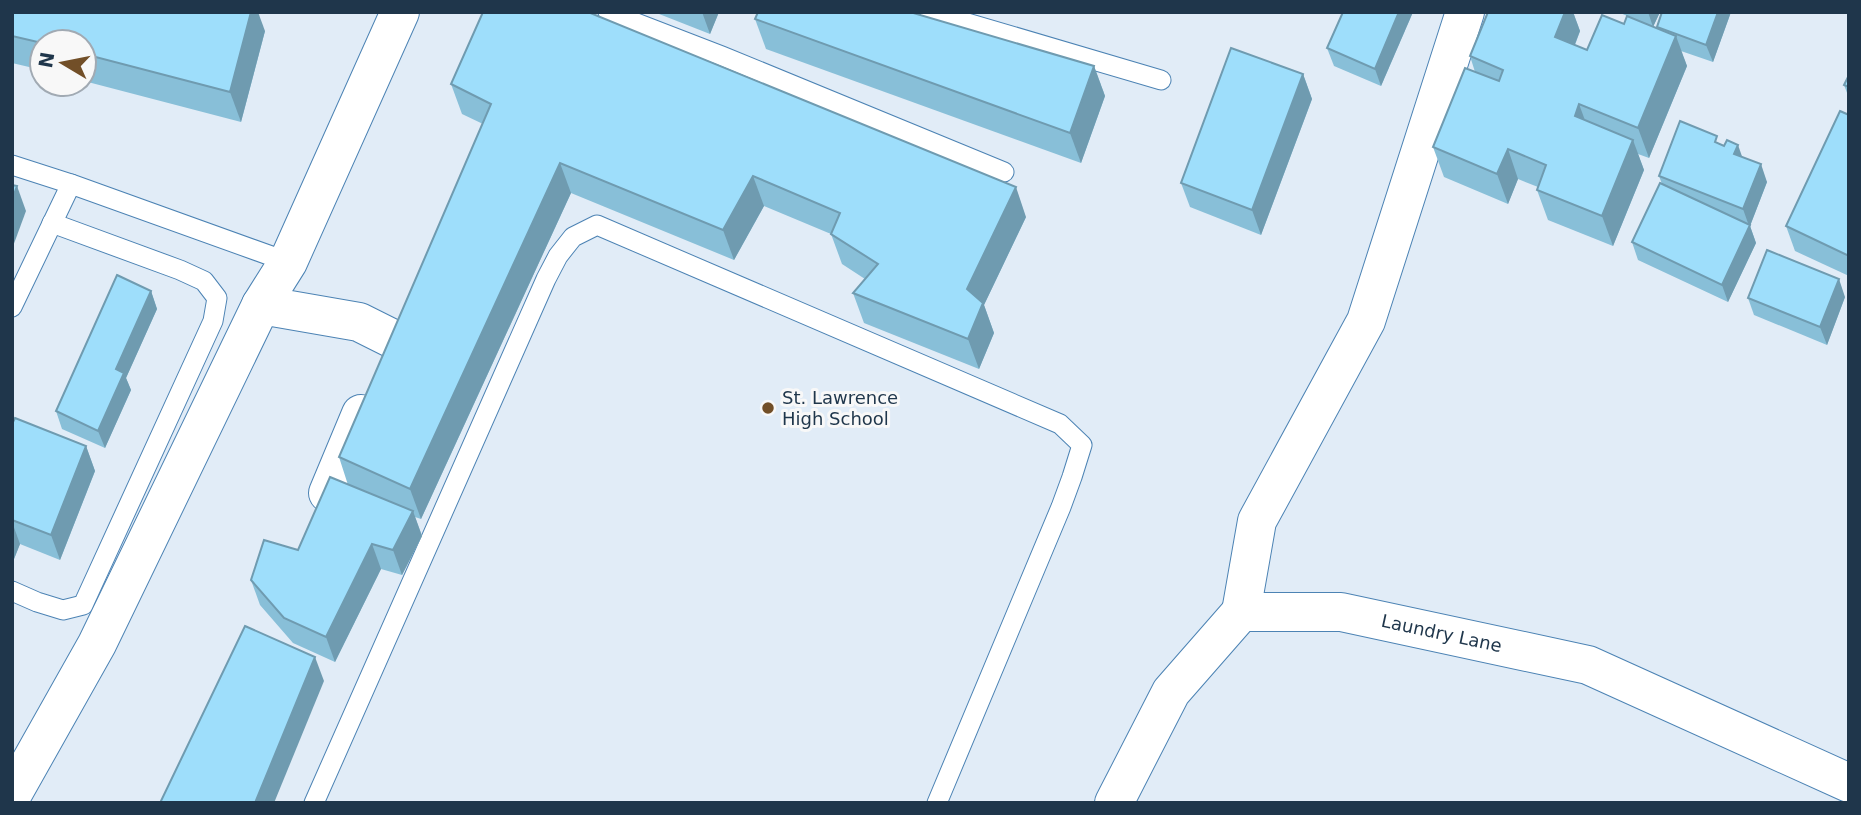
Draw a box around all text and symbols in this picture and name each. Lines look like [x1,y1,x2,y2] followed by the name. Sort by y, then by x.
[28,28,98,98] north arrow
[34,50,58,70] text: N
[782,387,898,429] place label: St. Lawrence High School
[760,400,776,416] marker: St. Lawrence High School
[1380,610,1504,656] street label: Laundry Lane

